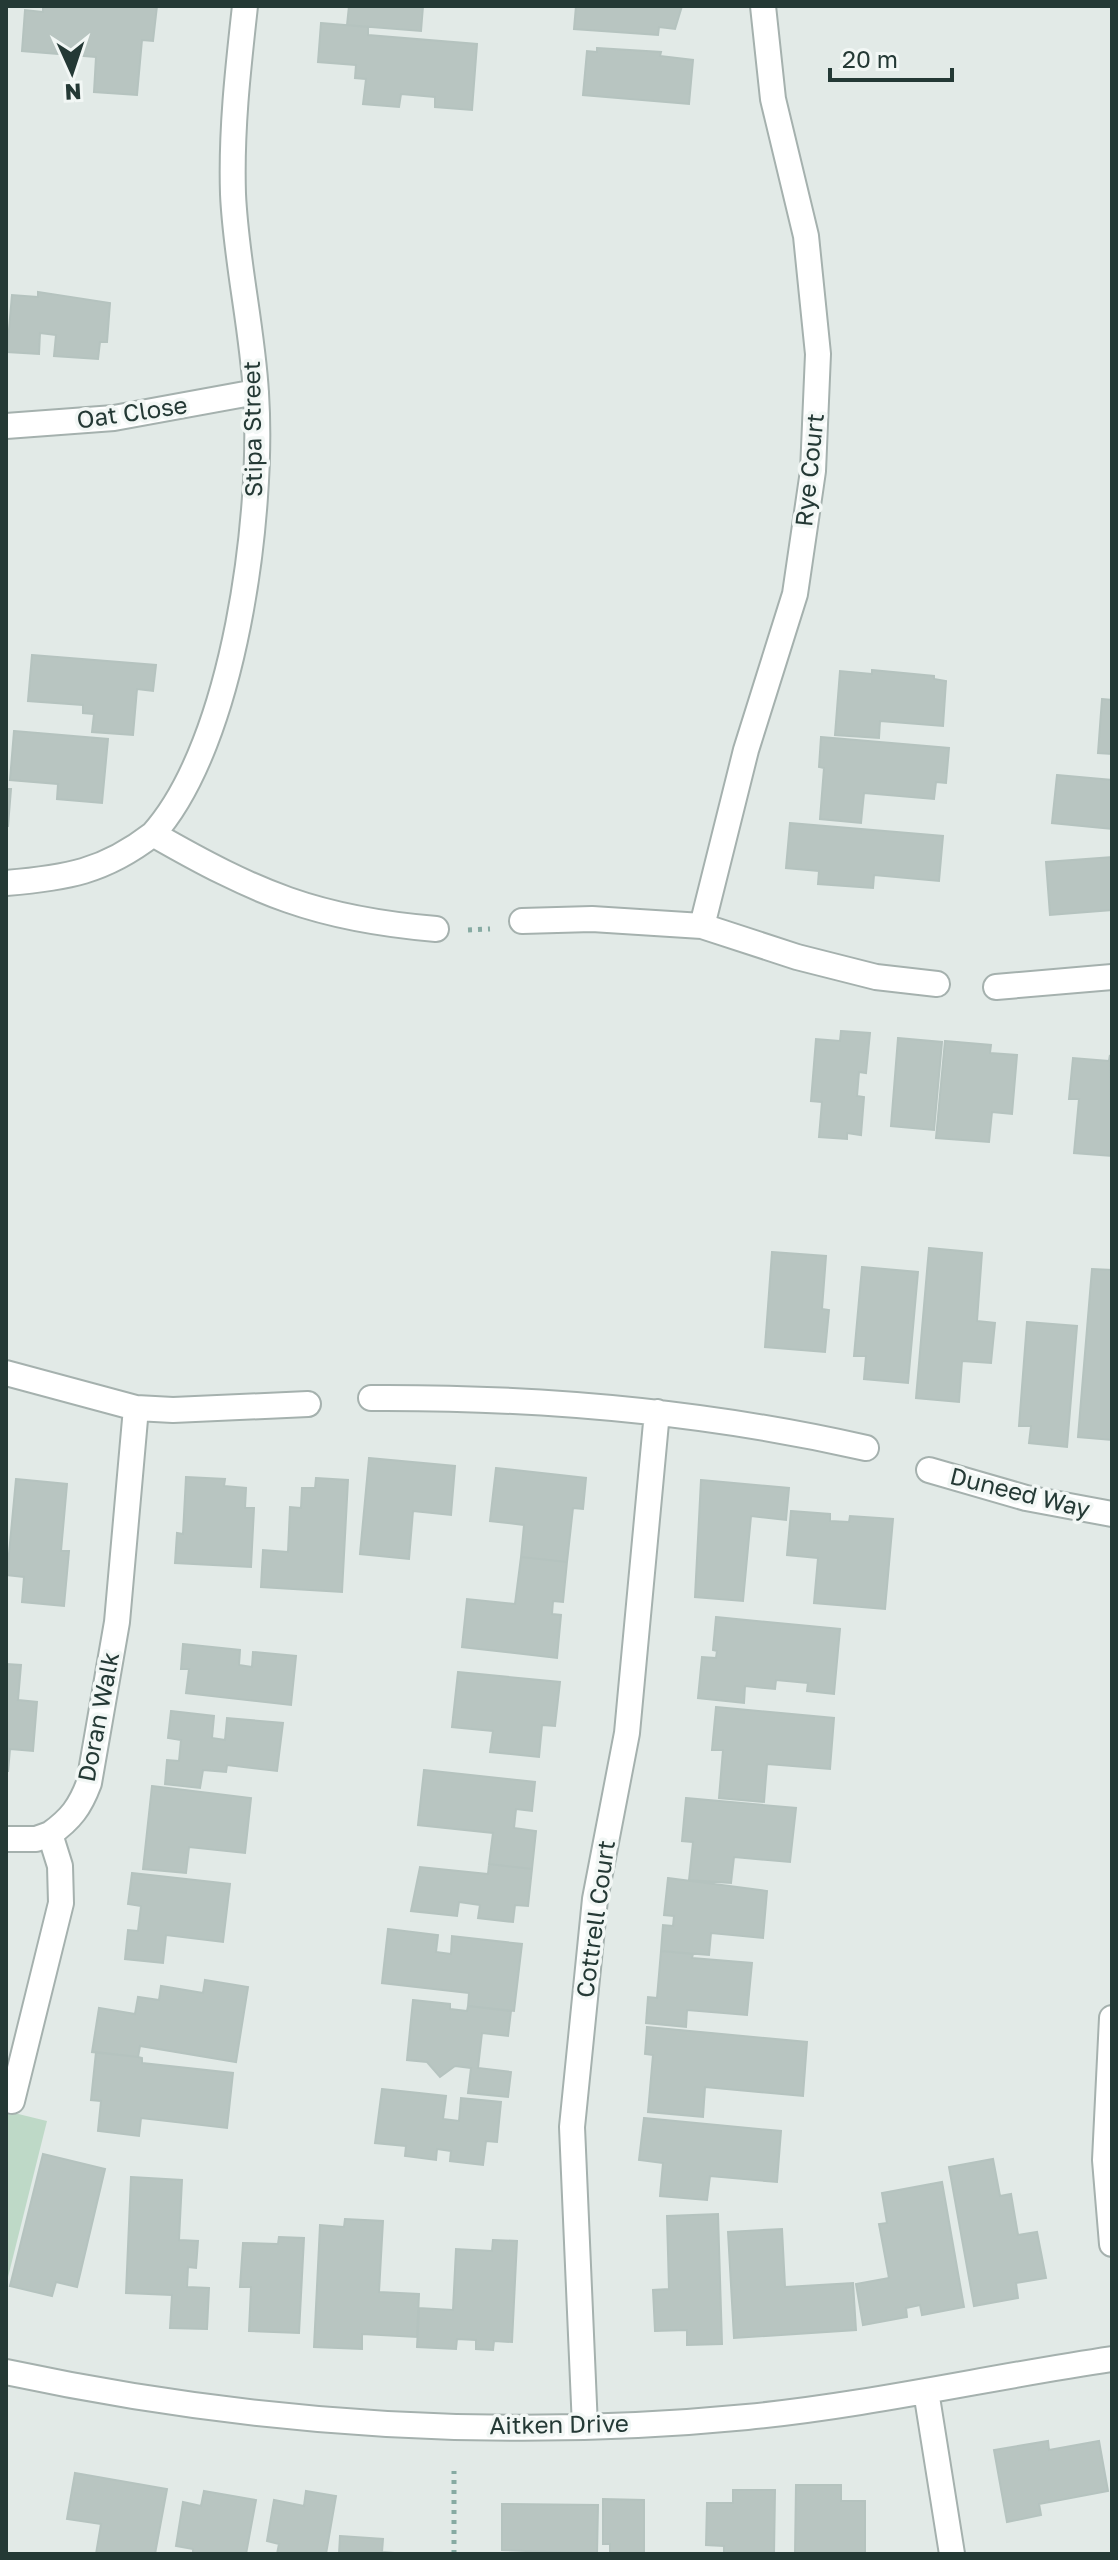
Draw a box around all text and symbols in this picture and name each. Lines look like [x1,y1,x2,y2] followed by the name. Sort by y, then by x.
[32,32,112,112] north arrow
[830,32,952,82] scale bar
[842,44,898,73] text: 20 m
[64,79,82,106] text: N
[236,361,267,497] street label: Stipa Street
[75,389,189,434] street label: Oat Close
[788,412,829,528] street label: Rye Court
[947,1460,1093,1523] street label: Duneed Way
[71,1649,124,1784] street label: Doran Walk
[569,1838,620,1999] street label: Cottrell Court
[489,2408,629,2439] street label: Aitken Drive

